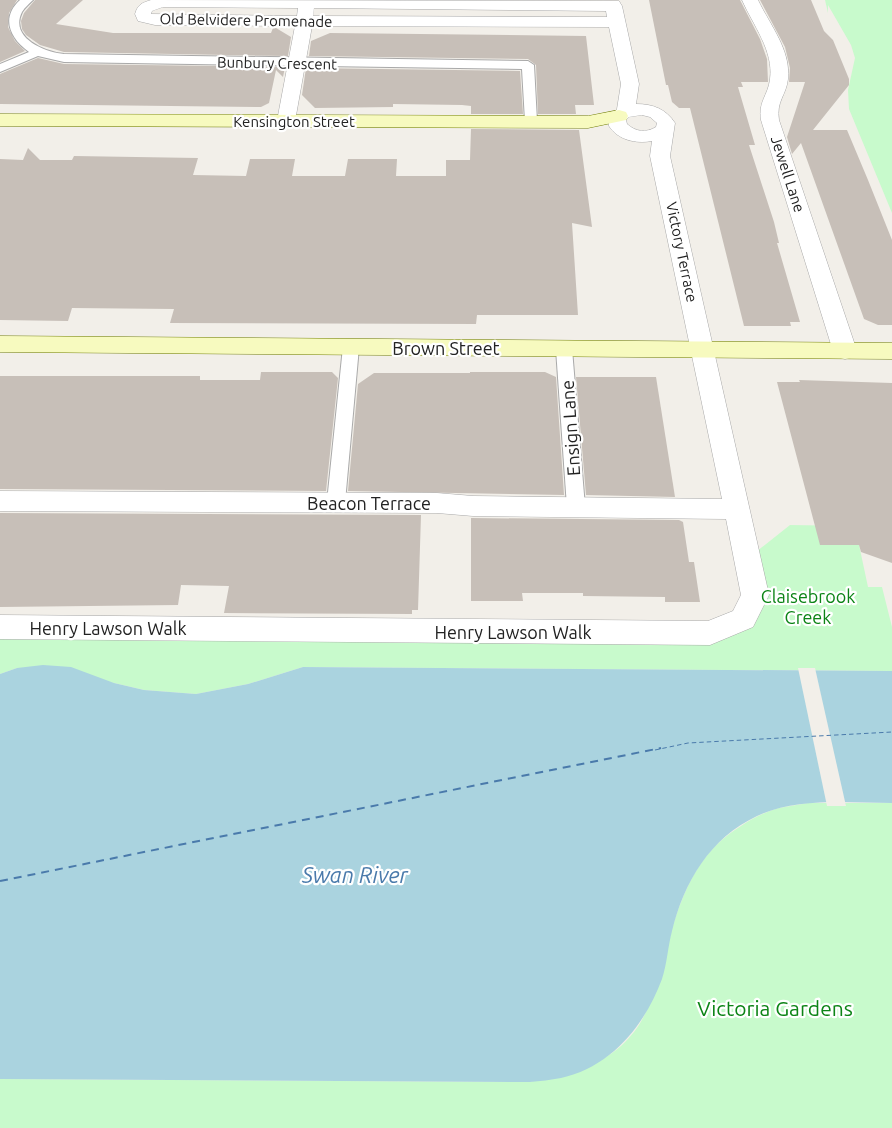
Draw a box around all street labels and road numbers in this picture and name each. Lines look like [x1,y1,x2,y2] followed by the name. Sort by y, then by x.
[159,10,333,30] street label: Old Belvidere Promenade
[217,53,337,73] street label: Bunbury Crescent
[233,113,355,130] street label: Kensington Street
[768,134,808,214] street label: Jewell Lane
[663,200,701,304] street label: Victory Terrace
[392,338,500,358] street label: Brown Street
[557,379,583,477] street label: Ensign Lane
[307,493,431,513] street label: Beacon Terrace
[29,618,187,638] street label: Henry Lawson Walk
[434,622,592,642] street label: Henry Lawson Walk

